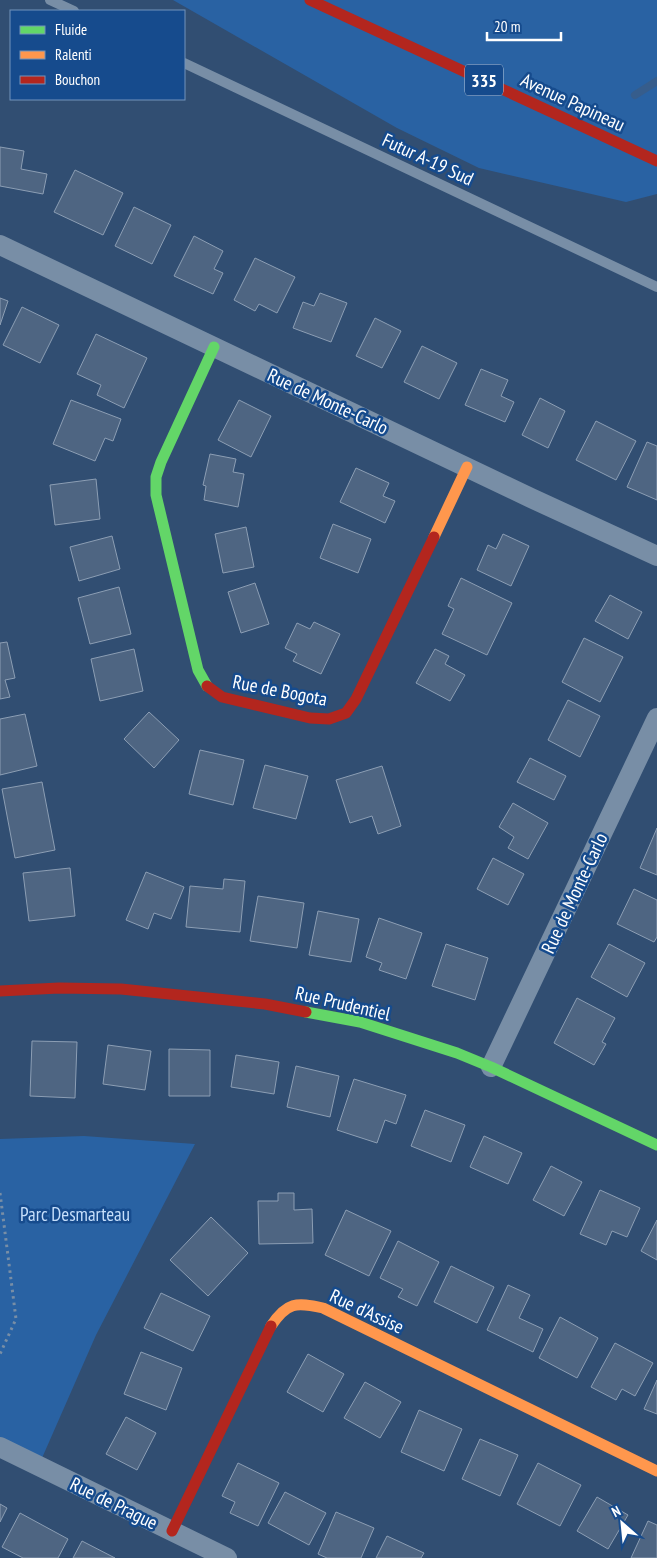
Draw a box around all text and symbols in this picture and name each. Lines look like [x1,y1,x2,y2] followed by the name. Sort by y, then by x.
[10,10,185,100] legend
[487,10,561,42] scale bar
[494,17,520,36] text: 20 m
[55,20,87,39] text: Fluide
[55,45,92,64] text: Ralenti
[465,64,503,96] road number: 335
[517,67,629,137] street label: Avenue Papineau
[55,70,100,89] text: Bouchon
[379,127,477,191] street label: Futur A-19 Sud
[264,363,392,439] street label: Rue de Monte-Carlo
[231,669,329,711] street label: Rue de Bogota
[536,829,612,957] street label: Rue de Monte-Carlo
[293,980,393,1026] street label: Rue Prudentiel
[20,1202,130,1226] park label: Parc Desmarteau
[326,1283,408,1339] street label: Rue d'Assise
[66,1471,162,1535] street label: Rue de Prague
[597,1498,647,1548] north arrow
[609,1502,624,1521] text: N

